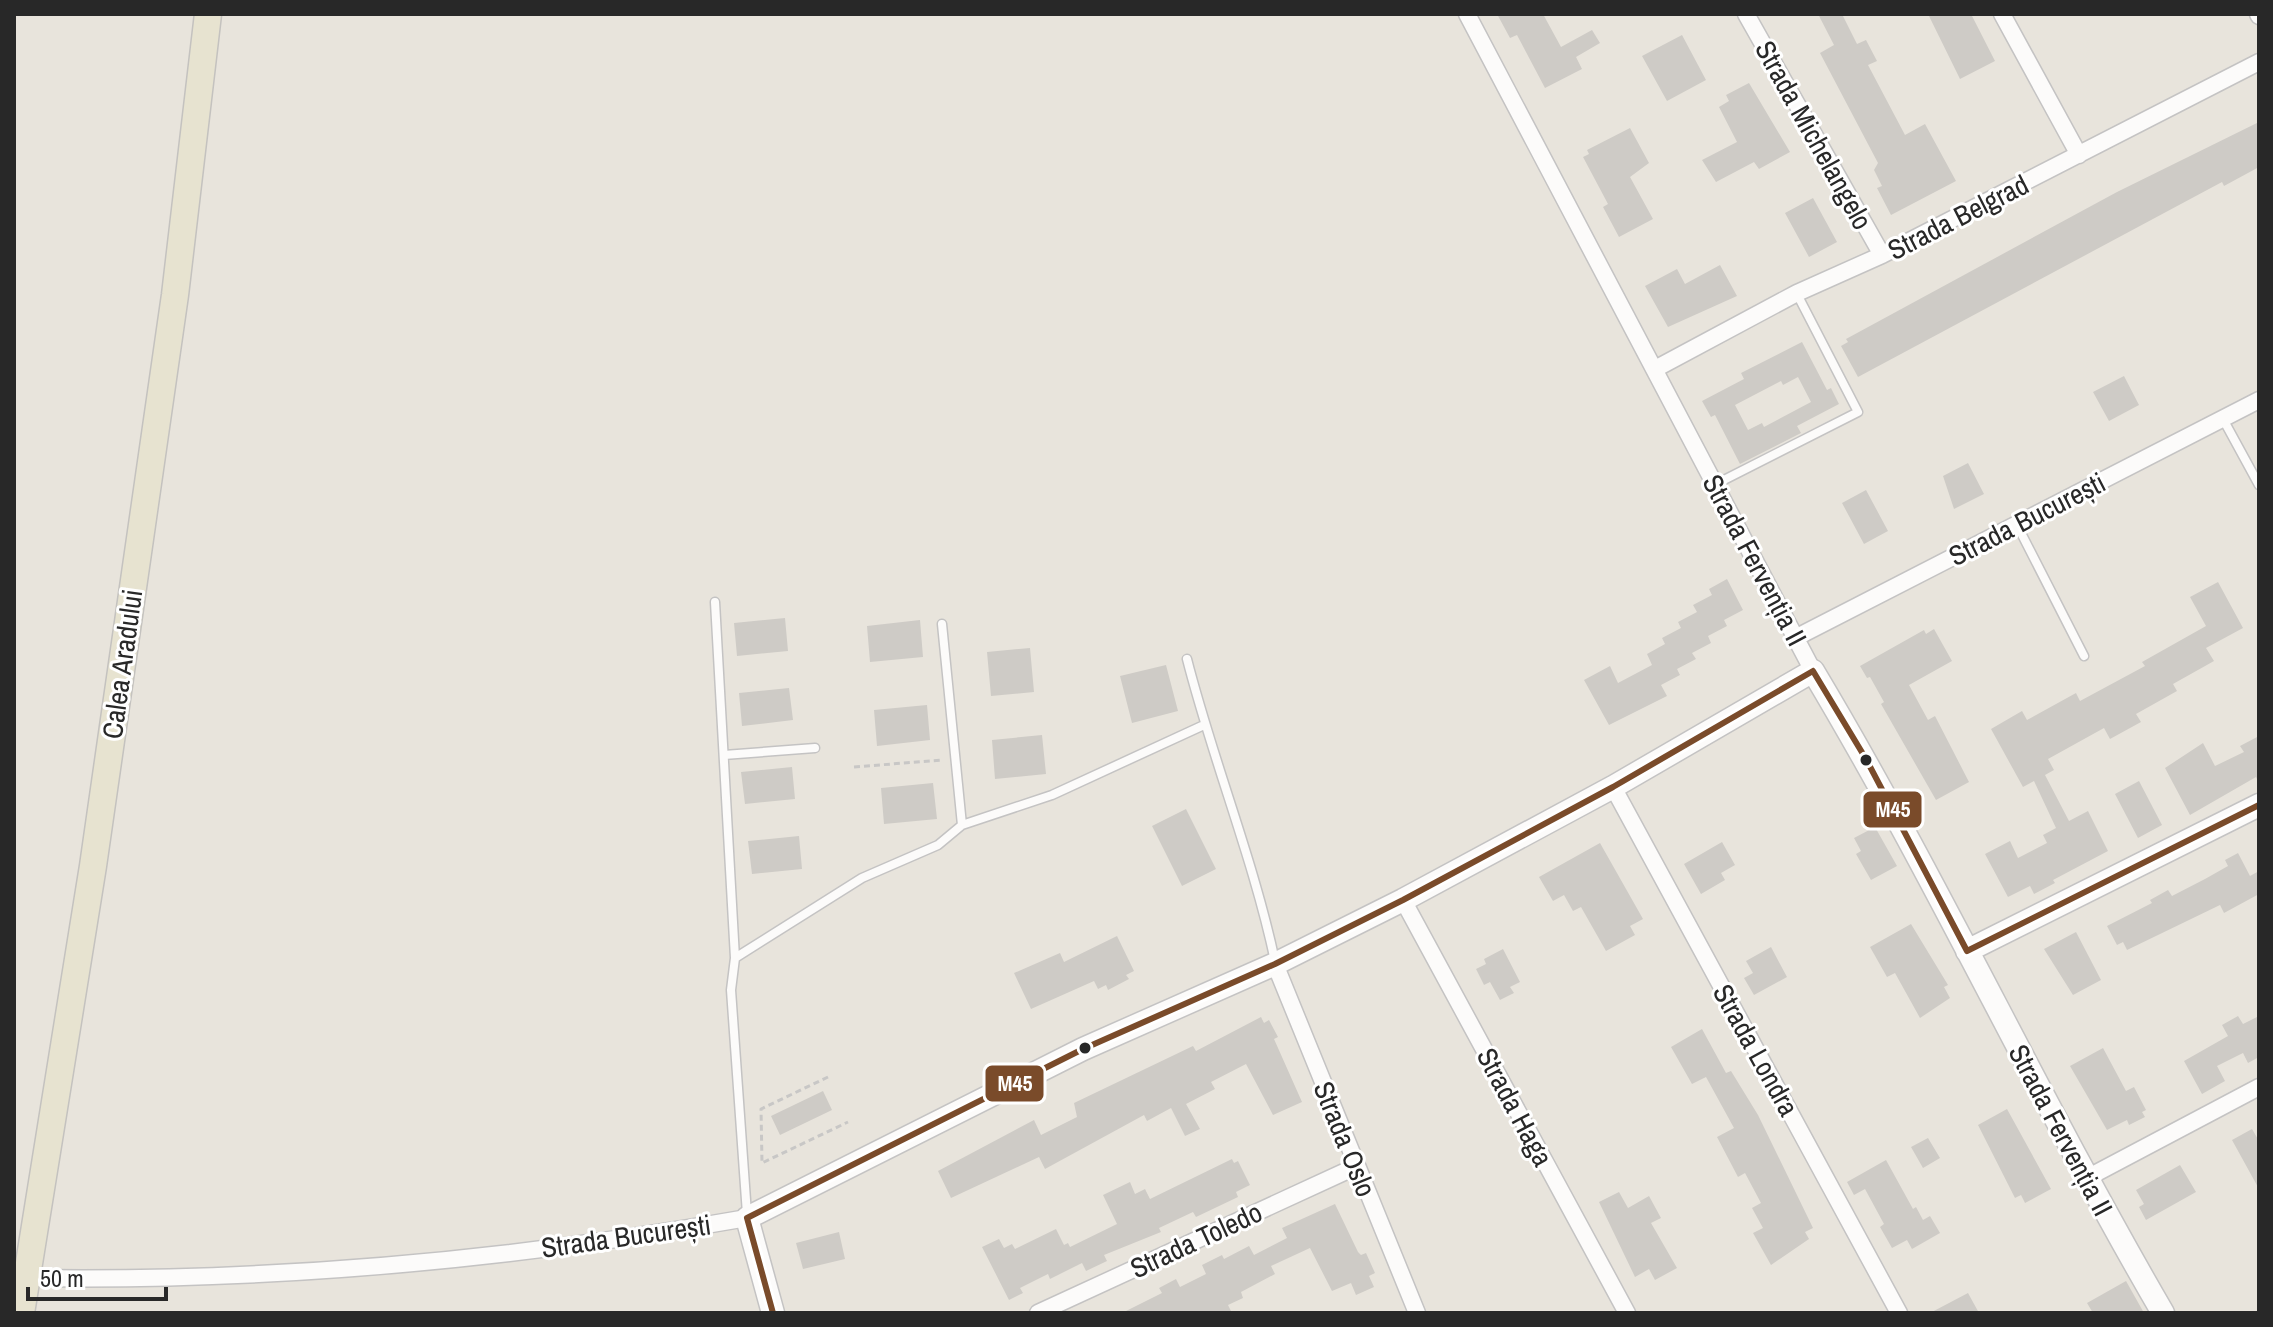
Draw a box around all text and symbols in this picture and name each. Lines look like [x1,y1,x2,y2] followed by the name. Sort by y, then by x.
[1746,34,1882,236] street label: Strada Michelangelo
[1881,165,2035,269] street label: Strada Belgrad
[1942,463,2112,575] street label: Strada București
[1694,468,1816,652] street label: Strada Fervenția II
[93,587,151,741] street label: Calea Aradului
[1858,752,1874,768] unlabelled marker
[1862,790,1923,829] line badge: M45
[1875,794,1911,824] text: M45
[1704,977,1808,1123] street label: Strada Londra
[2000,1038,2122,1222] street label: Strada Fervenția II
[1077,1040,1093,1056] unlabelled marker
[1468,1041,1562,1173] street label: Strada Haga
[984,1064,1045,1103] line badge: M45
[997,1068,1033,1098] text: M45
[1305,1076,1385,1202] street label: Strada Oslo
[1124,1193,1268,1287] street label: Strada Toledo
[539,1205,713,1267] street label: Strada București
[28,1251,166,1301] scale bar
[40,1262,84,1294] text: 50 m

